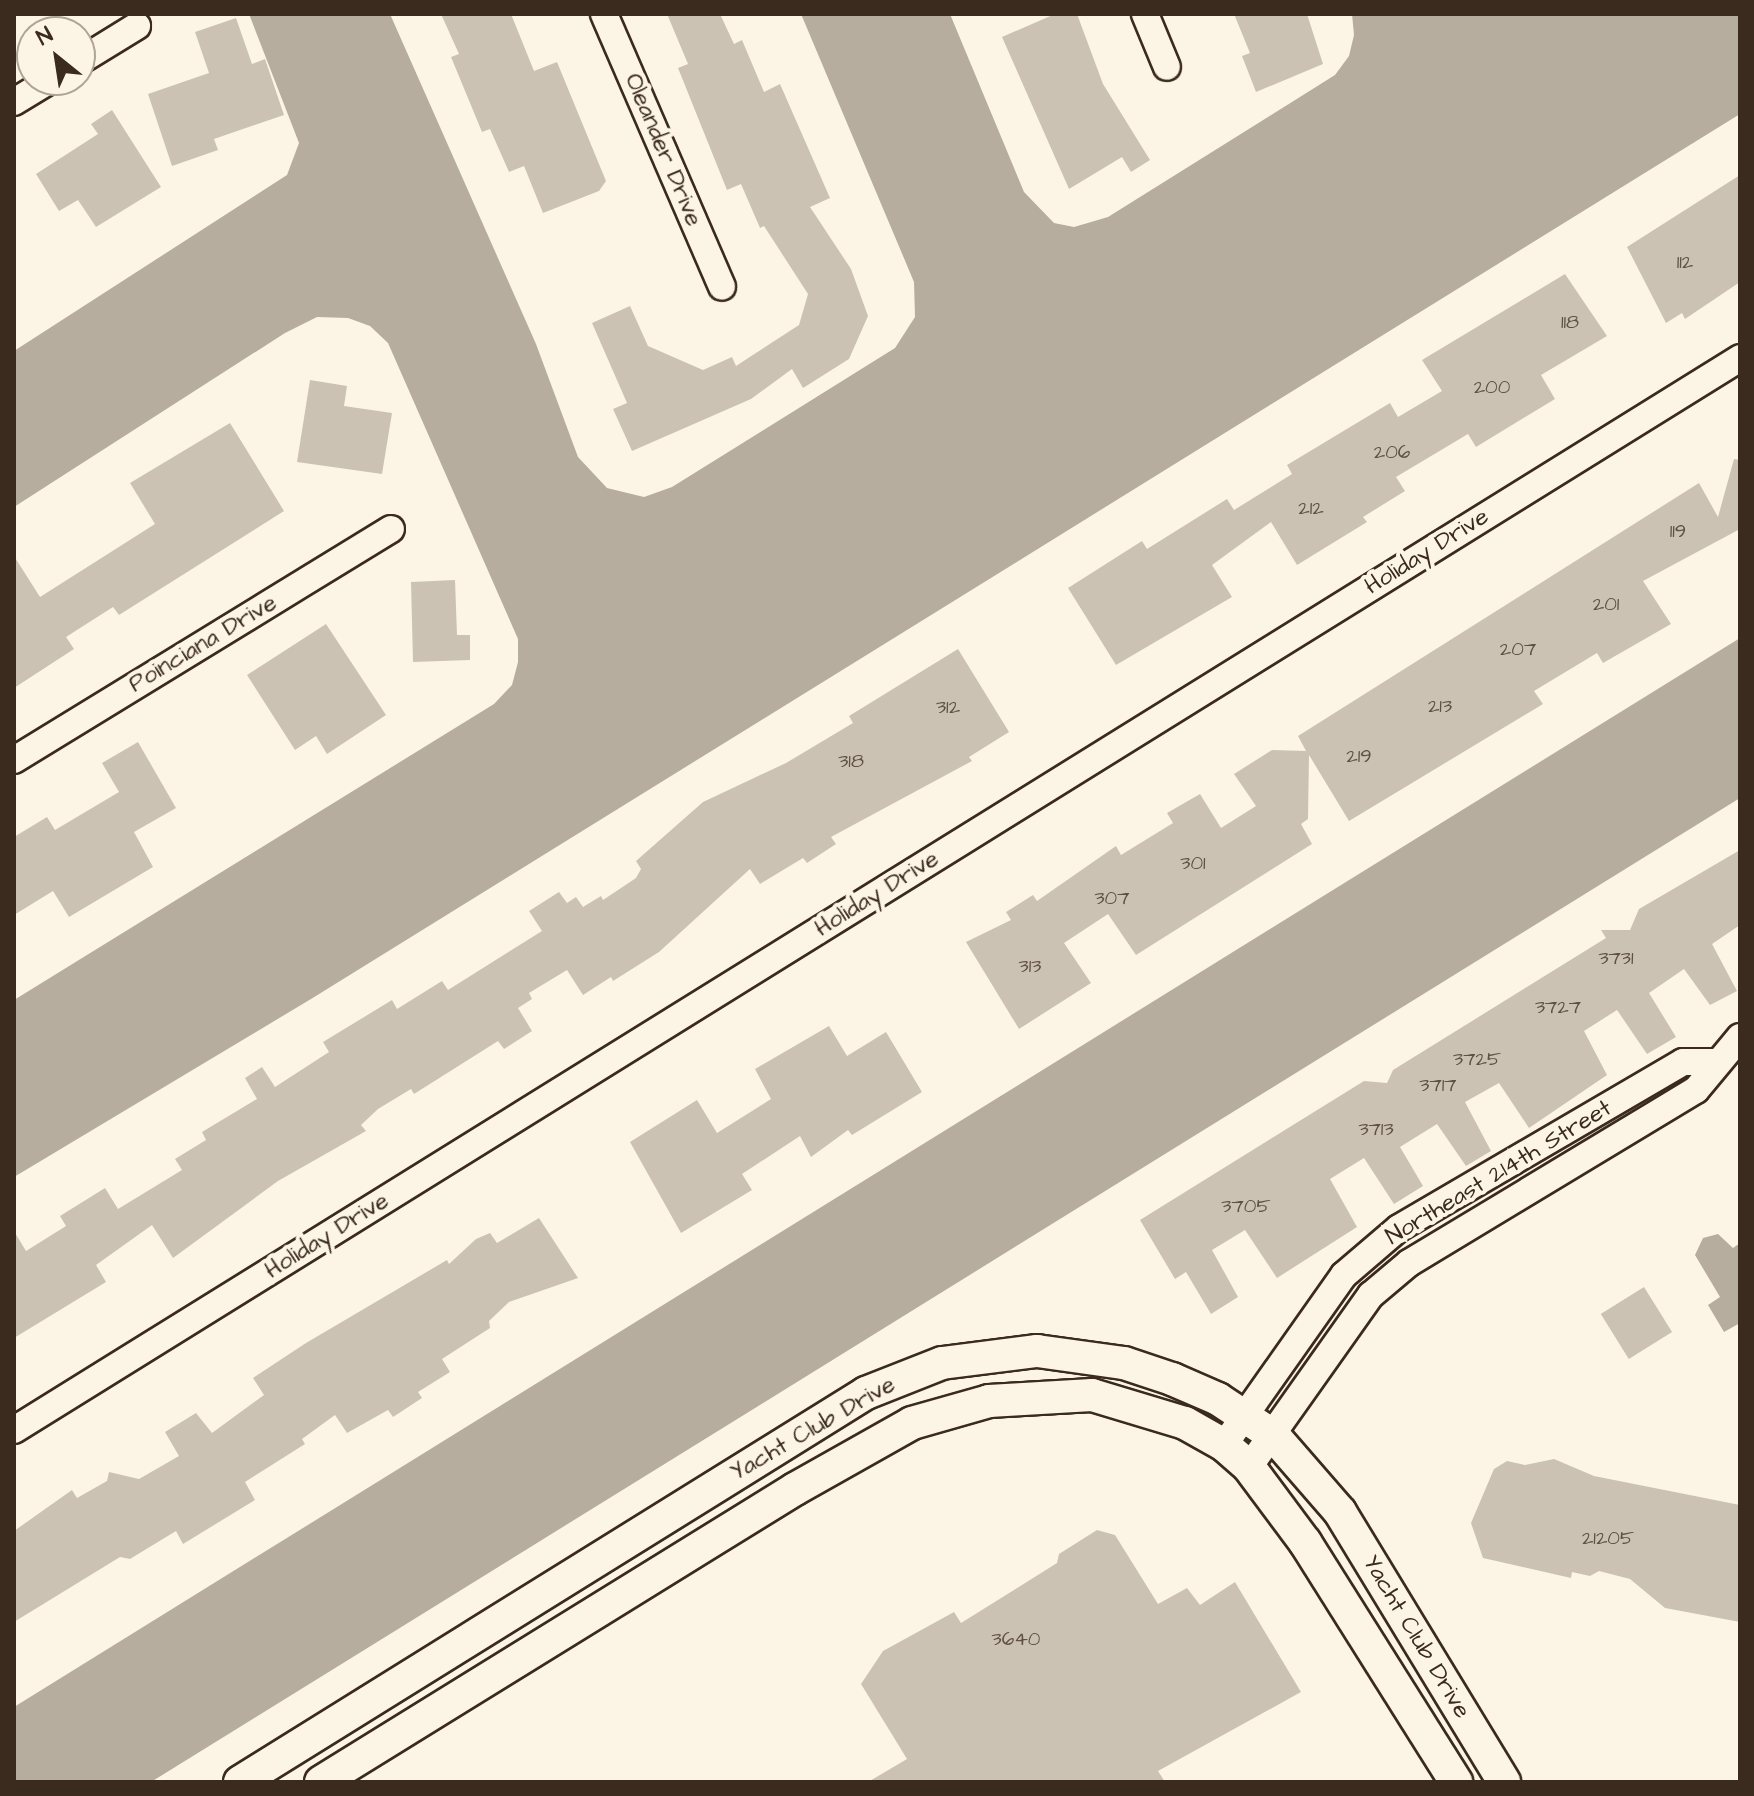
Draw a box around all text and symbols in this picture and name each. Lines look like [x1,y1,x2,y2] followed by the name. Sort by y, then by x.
[16,16,96,96] north arrow
[31,20,58,53] text: N
[618,69,708,231] street label: Oleander Drive
[1677,250,1693,274] house number: 112
[1561,310,1579,334] house number: 118
[1474,375,1510,399] house number: 200
[1374,440,1410,464] house number: 206
[1298,496,1324,520] house number: 212
[1360,503,1494,601] street label: Holiday Drive
[1670,519,1686,543] house number: 119
[124,589,282,699] street label: Poinciana Drive
[1593,592,1619,616] house number: 201
[1500,637,1536,661] house number: 207
[1428,694,1452,718] house number: 213
[936,695,960,719] house number: 312
[1346,744,1372,768] house number: 219
[838,749,864,773] house number: 318
[810,845,944,943] street label: Holiday Drive
[1180,851,1206,875] house number: 301
[1094,886,1130,910] house number: 307
[1598,946,1634,970] house number: 3731
[1019,954,1041,978] house number: 313
[1535,995,1581,1019] house number: 3727
[1453,1047,1501,1071] house number: 3725
[1419,1073,1457,1097] house number: 3717
[1381,1094,1617,1252] street label: Northeast 214th Street
[1358,1117,1394,1141] house number: 3713
[260,1187,394,1285] street label: Holiday Drive
[1221,1194,1271,1218] house number: 3705
[726,1370,900,1488] street label: Yacht Club Drive
[1582,1526,1634,1550] house number: 21205
[1356,1550,1476,1724] street label: Yacht Club Drive
[992,1627,1040,1651] house number: 3640

